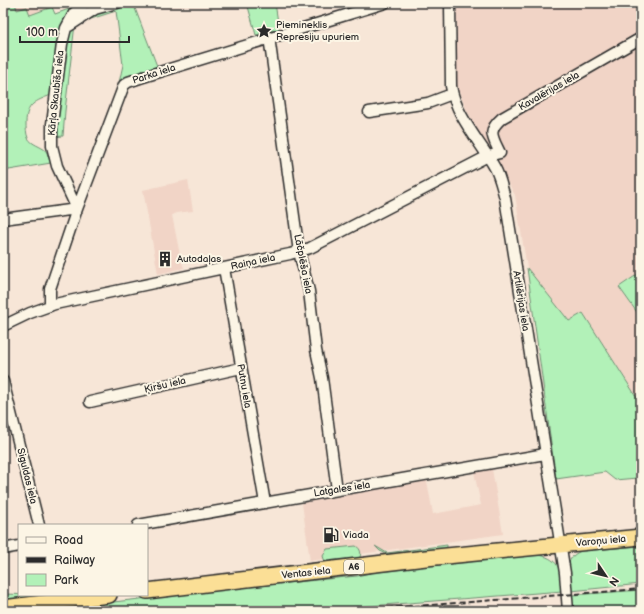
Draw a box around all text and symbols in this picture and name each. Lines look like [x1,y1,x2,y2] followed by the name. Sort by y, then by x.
[20,18,129,44] scale bar
[276,19,359,43] place label: Piemineklis Represiju upuriem
[255,22,273,40] place icon: Piemineklis Represiju upuriem
[26,25,58,40] text: 100 m
[46,49,66,136] street label: Kārļa Skaubīša iela
[131,61,177,87] street label: Parka iela
[516,69,582,113] street label: Kavalērijas iela
[291,233,315,295] street label: Lāčplēša iela
[156,250,174,268] building icon: Autodaļas
[230,251,277,273] street label: Raiņa iela
[177,253,221,265] place label: Autodaļas
[510,270,532,332] street label: Artilērijas iela
[234,363,254,409] street label: Putnu iela
[143,374,187,396] street label: Ķiršu iela
[14,447,40,505] street label: Siguldas iela
[313,479,371,499] street label: Latgales iela
[18,524,148,596] legend
[322,526,340,544] fuel station icon: Viada
[343,529,369,541] place label: Viada
[54,533,83,548] text: Road
[576,533,627,549] street label: Varoņu iela
[54,553,96,568] text: Railway
[586,556,626,596] north arrow
[344,560,364,574] road number: A6
[281,564,331,582] street label: Ventas iela
[54,573,78,588] text: Park
[606,574,621,589] text: N

